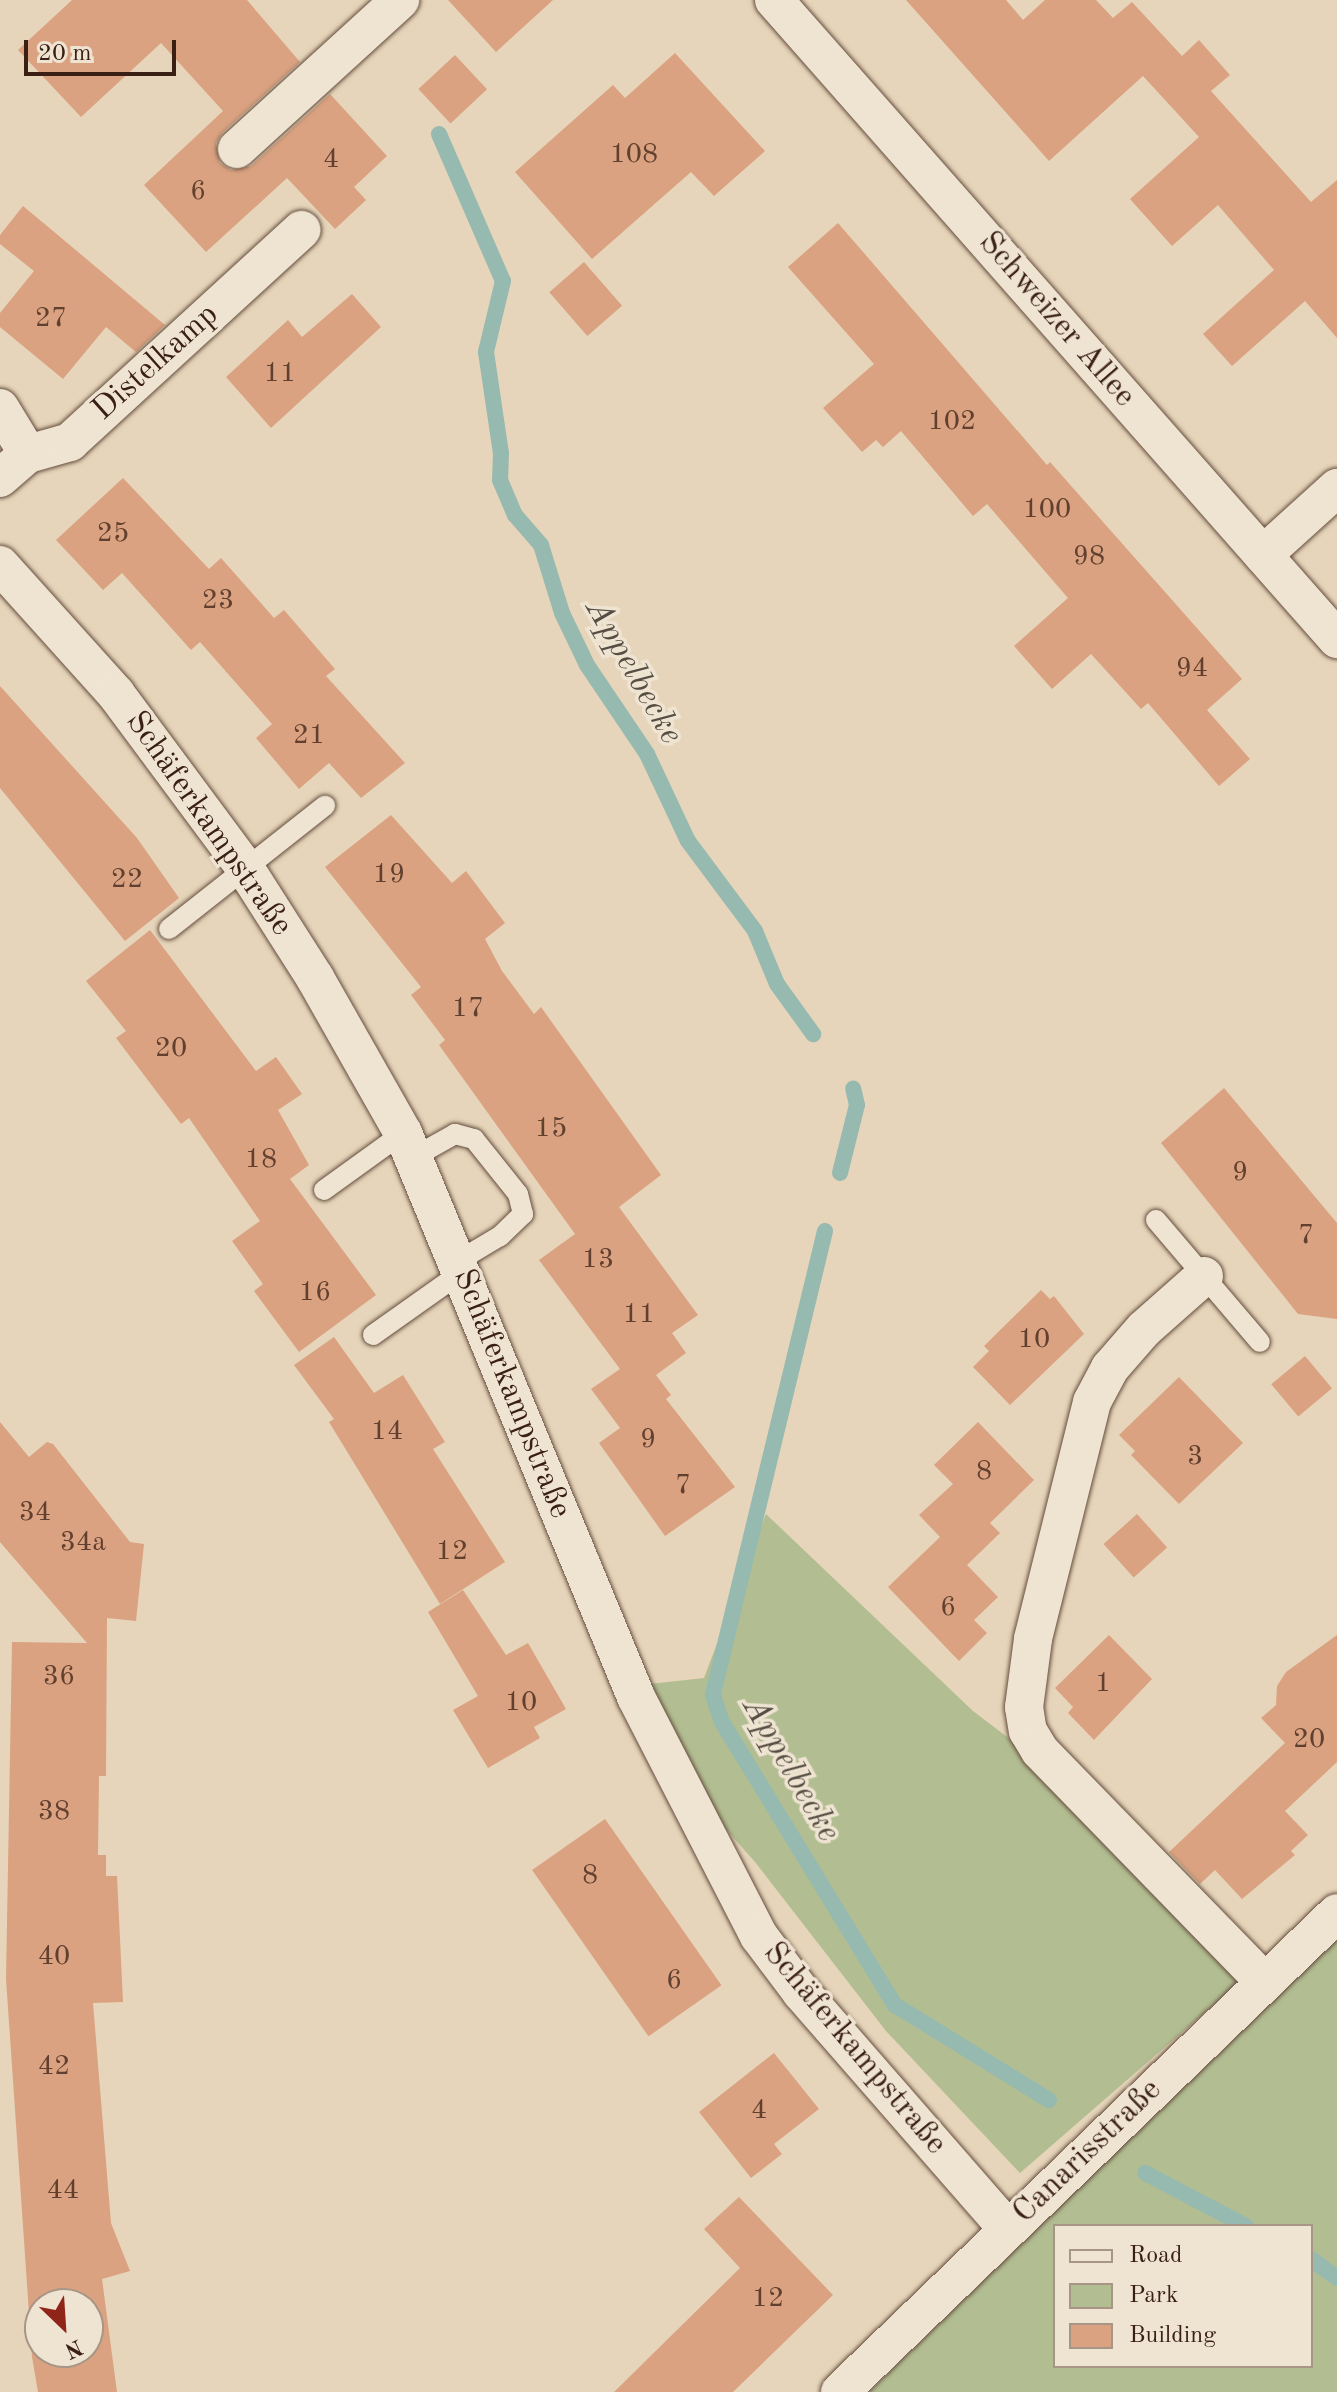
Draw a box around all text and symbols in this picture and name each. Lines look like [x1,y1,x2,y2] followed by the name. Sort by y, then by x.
[28,24,180,74] scale bar
[38,42,92,66] text: 20 m
[610,138,658,172] house number: 108
[323,143,339,177] house number: 4
[190,175,206,209] house number: 6
[969,224,1143,416] street label: Schweizer Allee
[85,296,227,430] street label: Distelkamp
[35,302,67,336] house number: 27
[264,357,296,391] house number: 11
[928,405,976,439] house number: 102
[1023,493,1071,527] house number: 100
[97,517,129,551] house number: 25
[1073,540,1105,574] house number: 98
[202,584,234,618] house number: 23
[575,592,691,752] water label: Appelbecke
[1176,652,1208,686] house number: 94
[116,704,300,944] street label: Schäferkampstraße
[293,719,325,753] house number: 21
[373,858,405,892] house number: 19
[111,863,143,897] house number: 22
[452,992,484,1026] house number: 17
[155,1032,187,1066] house number: 20
[535,1112,567,1146] house number: 15
[245,1143,277,1177] house number: 18
[1232,1156,1248,1190] house number: 9
[1298,1219,1314,1253] house number: 7
[582,1243,614,1277] house number: 13
[443,1264,579,1524] street label: Schäferkampstraße
[299,1276,331,1310] house number: 16
[623,1298,655,1332] house number: 11
[1018,1323,1050,1357] house number: 10
[371,1415,403,1449] house number: 14
[640,1423,656,1457] house number: 9
[1187,1440,1203,1474] house number: 3
[976,1455,992,1489] house number: 8
[675,1469,691,1503] house number: 7
[19,1496,51,1530] house number: 34
[60,1526,106,1560] house number: 34a
[436,1535,468,1569] house number: 12
[940,1591,956,1625] house number: 6
[43,1660,75,1694] house number: 36
[1095,1667,1111,1701] house number: 1
[505,1686,537,1720] house number: 10
[732,1690,848,1850] water label: Appelbecke
[1293,1723,1325,1757] house number: 20
[38,1795,70,1829] house number: 38
[582,1859,598,1893] house number: 8
[754,1935,954,2163] street label: Schäferkampstraße
[38,1940,70,1974] house number: 40
[666,1964,682,1998] house number: 6
[38,2050,70,2084] house number: 42
[1006,2072,1170,2232] street label: Canarisstraße
[751,2094,767,2128] house number: 4
[47,2174,79,2208] house number: 44
[1053,2224,1313,2368] legend
[1129,2244,1182,2268] text: Road
[752,2282,784,2316] house number: 12
[1129,2284,1178,2308] text: Park
[24,2288,104,2368] north arrow
[1129,2324,1216,2348] text: Building
[61,2334,86,2361] text: N

